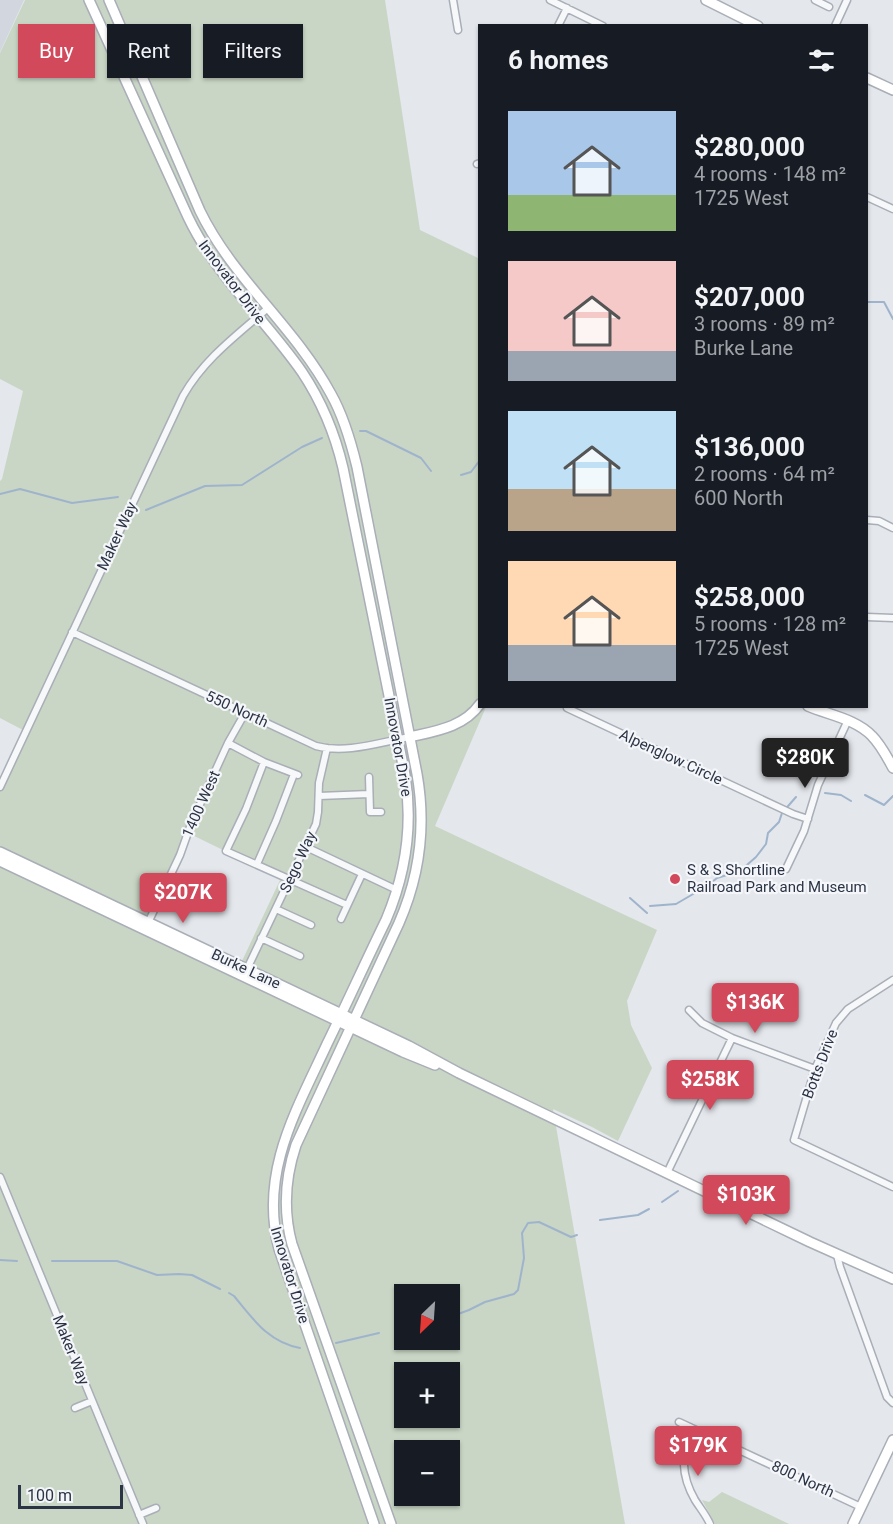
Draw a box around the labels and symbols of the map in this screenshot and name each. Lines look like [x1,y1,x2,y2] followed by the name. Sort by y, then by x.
[195,237,269,327] street label: Innovator Drive
[93,499,141,573] street label: Maker Way
[203,687,271,731] street label: 550 North
[380,696,416,798] street label: Innovator Drive
[617,725,725,789] street label: Alpenglow Circle
[763,738,847,789] pin: $280K
[178,768,224,840] street label: 1400 West
[276,828,320,896] street label: Sego Way
[687,861,867,896] place label: S & S Shortline Railroad Park and Museum
[668,872,682,886] marker: S & S Shortline Railroad Park and Museum
[141,873,225,924] pin: $207K
[209,945,284,993] street label: Burke Lane
[713,983,797,1034] pin: $136K
[799,1027,841,1101] street label: Botts Drive
[668,1060,752,1111] pin: $258K
[704,1175,788,1226] pin: $103K
[267,1224,313,1326] street label: Innovator Drive
[394,1284,460,1350] north arrow
[49,1312,93,1388] street label: Maker Way
[656,1426,740,1477] pin: $179K
[769,1457,837,1501] street label: 800 North
[18,1482,123,1510] scale bar

